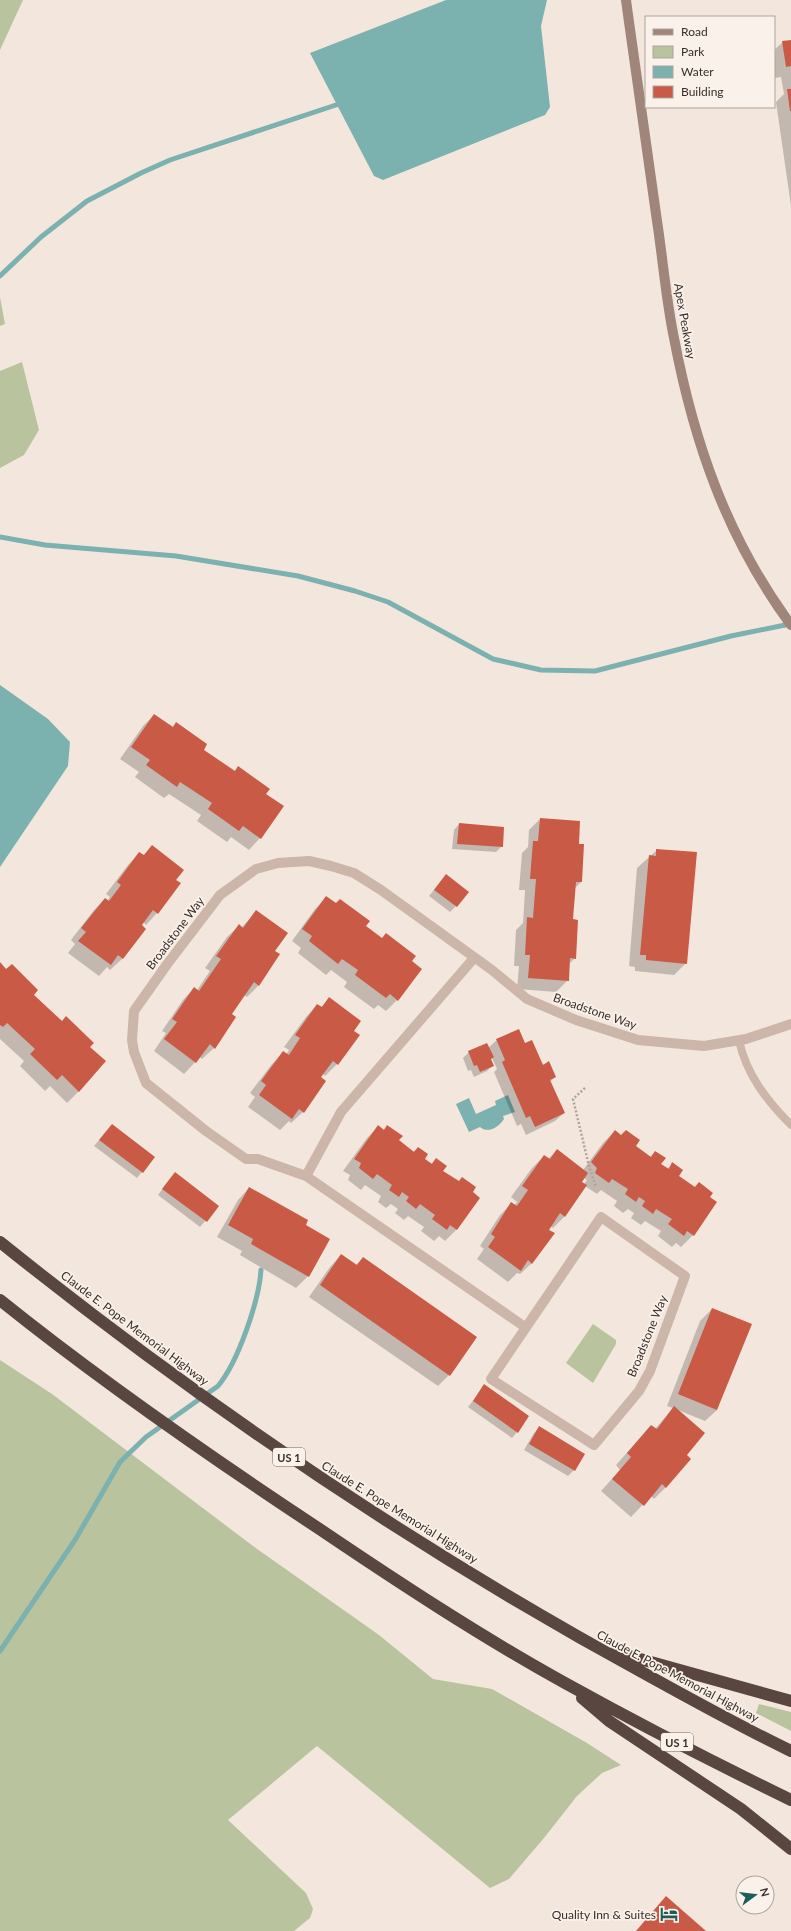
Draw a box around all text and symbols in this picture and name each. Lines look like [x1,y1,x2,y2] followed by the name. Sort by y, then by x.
[645,16,775,108] legend
[681,24,708,39] text: Road
[681,44,705,59] text: Park
[681,64,714,79] text: Water
[681,84,724,99] text: Building
[671,282,699,361] street label: Apex Peakway
[143,893,208,972] street label: Broadstone Way
[551,990,639,1033] street label: Broadstone Way
[58,1267,213,1389] street label: Claude E. Pope Memorial Highway
[624,1292,671,1379] street label: Broadstone Way
[273,1448,305,1466] road number: US 1
[319,1458,482,1567] street label: Claude E. Pope Memorial Highway
[594,1627,762,1726] street label: Claude E. Pope Memorial Highway
[661,1733,693,1751] road number: US 1
[735,1875,775,1915] north arrow
[758,1887,773,1898] text: N
[659,1904,679,1924] hotel icon: Quality Inn & Suites
[552,1907,656,1922] place label: Quality Inn & Suites

